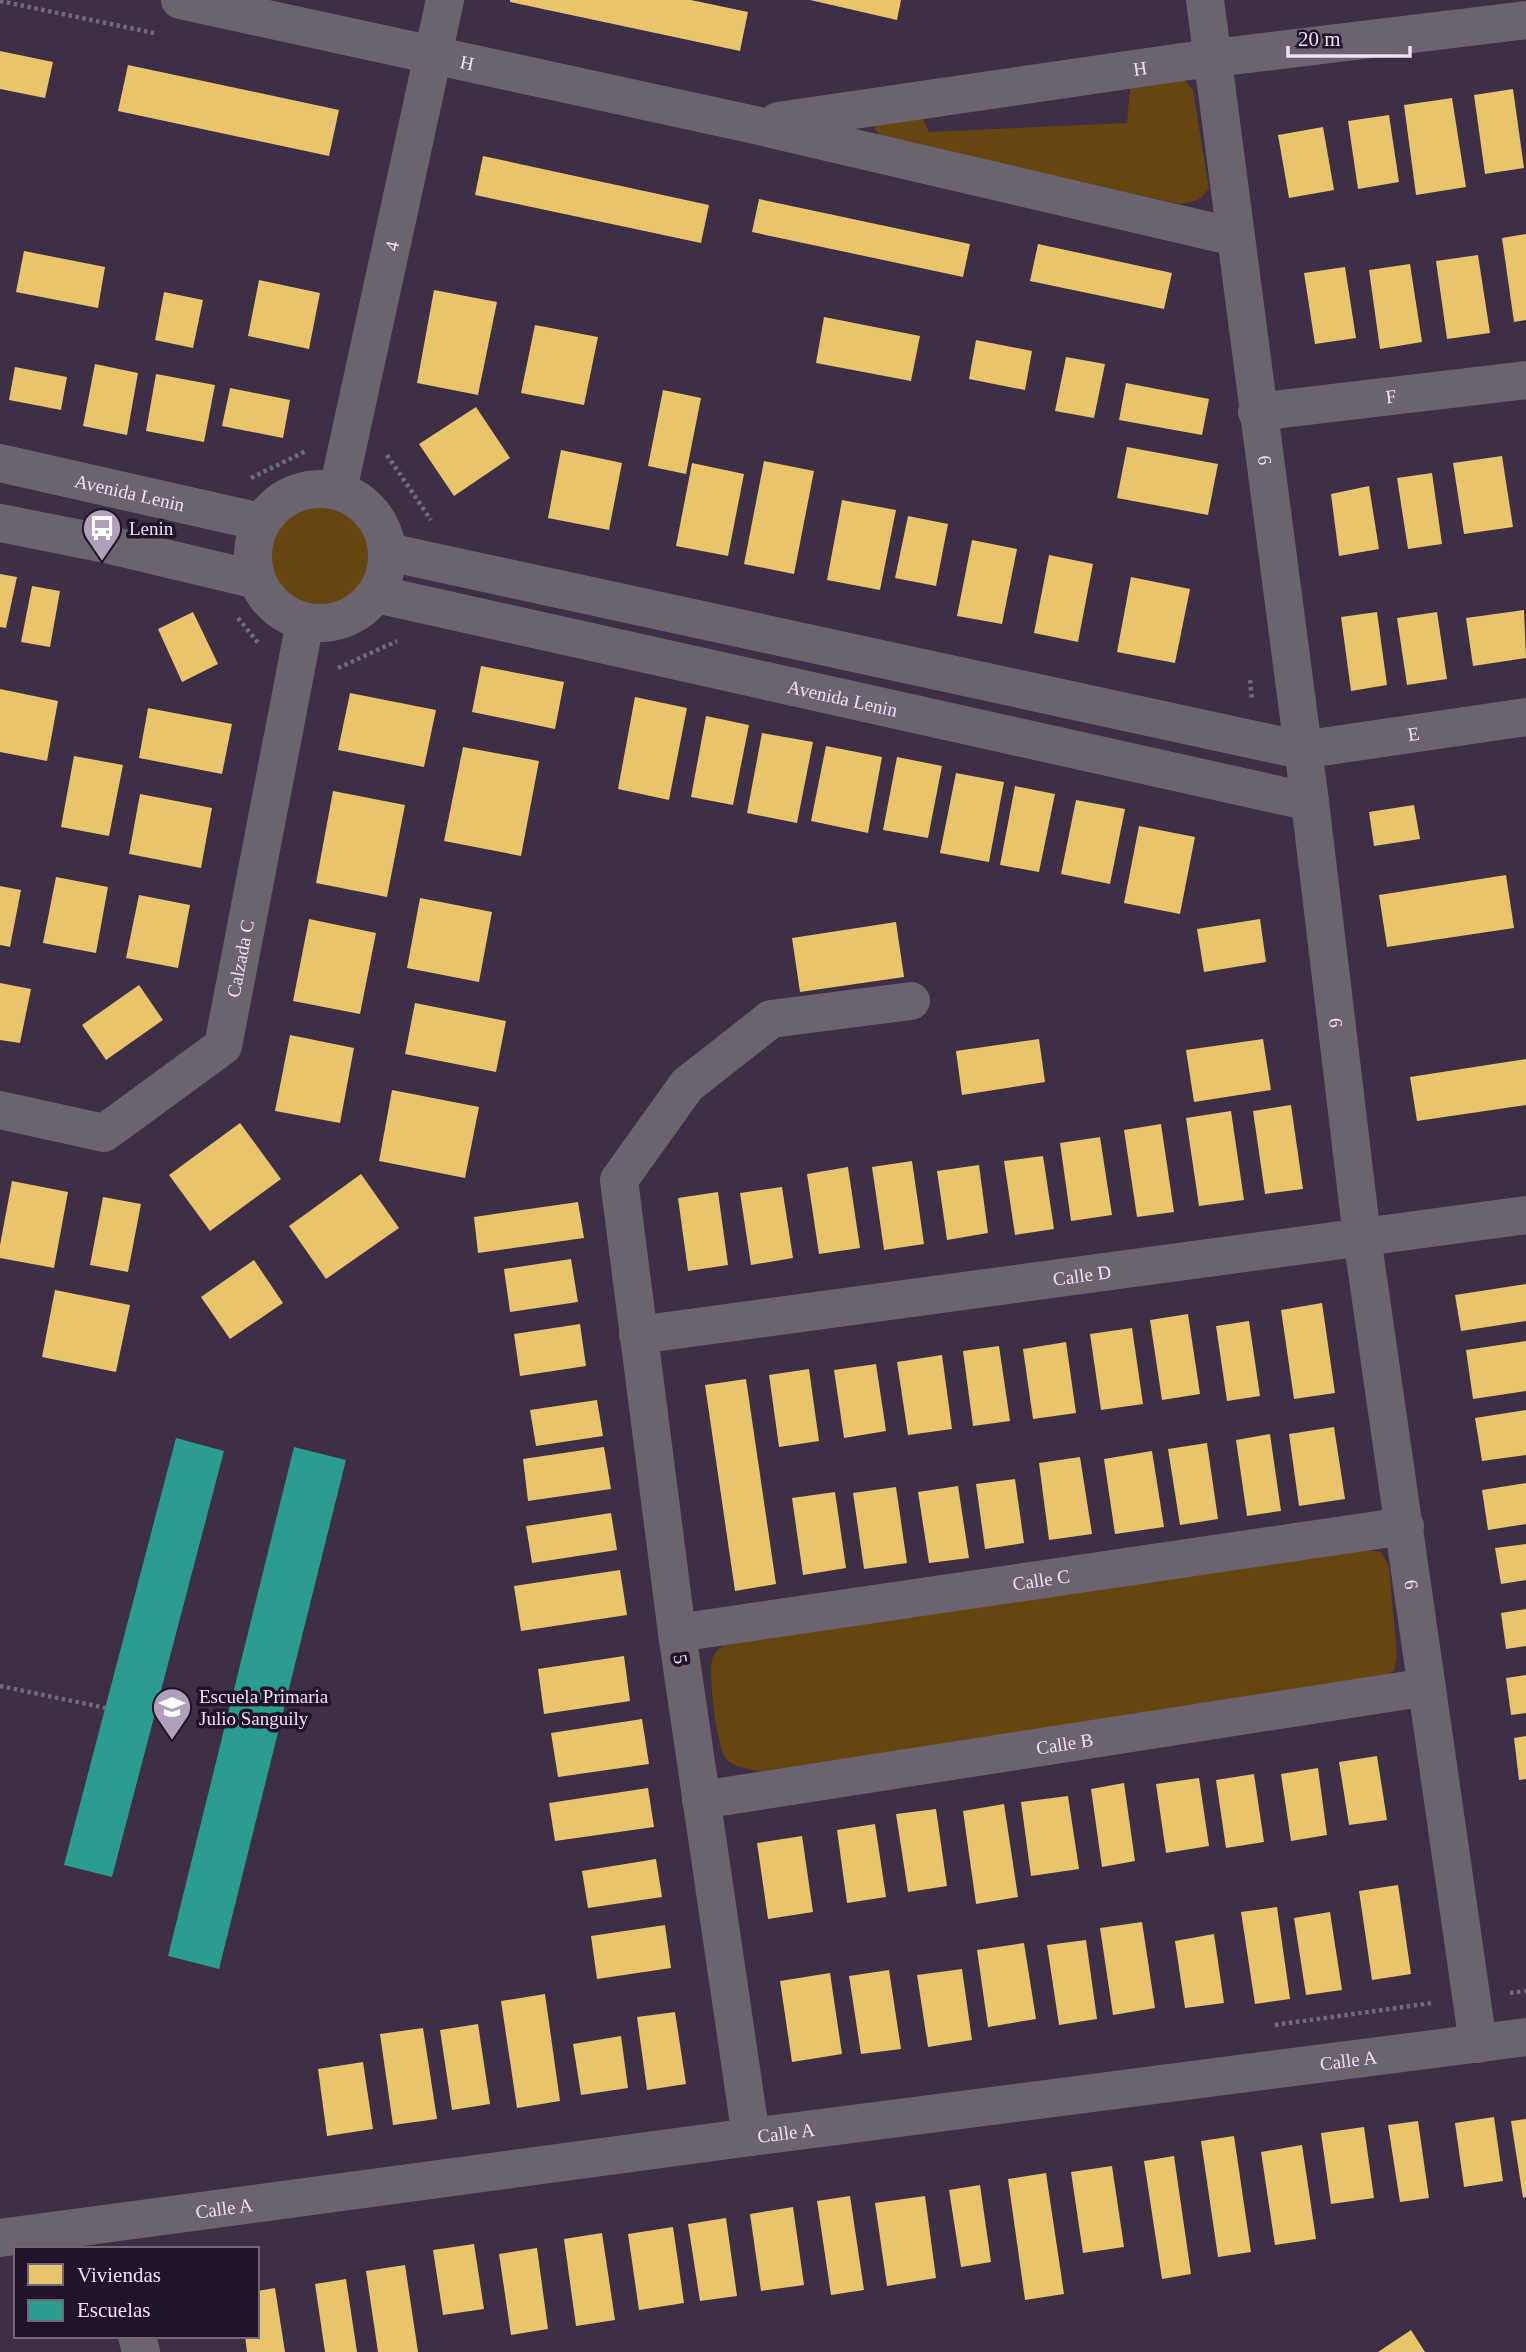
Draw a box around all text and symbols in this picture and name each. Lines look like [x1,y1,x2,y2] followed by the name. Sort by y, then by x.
[1288,14,1410,58] scale bar
[1298,27,1341,51] text: 20 m
[458,51,476,75] street label: H
[1132,57,1149,80] street label: H
[381,238,403,253] street label: 4
[1385,385,1398,408] street label: F
[1254,454,1276,466] street label: 6
[73,470,187,516] street label: Avenida Lenin
[81,507,123,562] bus stop icon: Lenin
[129,518,174,539] place label: Lenin
[785,676,900,721] street label: Avenida Lenin
[1406,723,1421,745] street label: E
[223,918,258,999] street label: Calzada C
[1325,1017,1347,1029] street label: 6
[1052,1261,1112,1290] street label: Calle D
[1011,1565,1071,1595] street label: Calle C
[1400,1578,1423,1591] street label: 6
[669,1653,692,1665] street label: 5
[151,1686,193,1741] school or university icon: Escuela Primaria Julio Sanguily
[199,1686,329,1729] place label: Escuela Primaria Julio Sanguily
[1035,1729,1095,1759] street label: Calle B
[1318,2046,1379,2075] street label: Calle A
[756,2119,816,2147] street label: Calle A
[194,2194,254,2223] street label: Calle A
[14,2247,259,2338] legend
[77,2263,161,2287] text: Viviendas
[77,2298,150,2322] text: Escuelas

